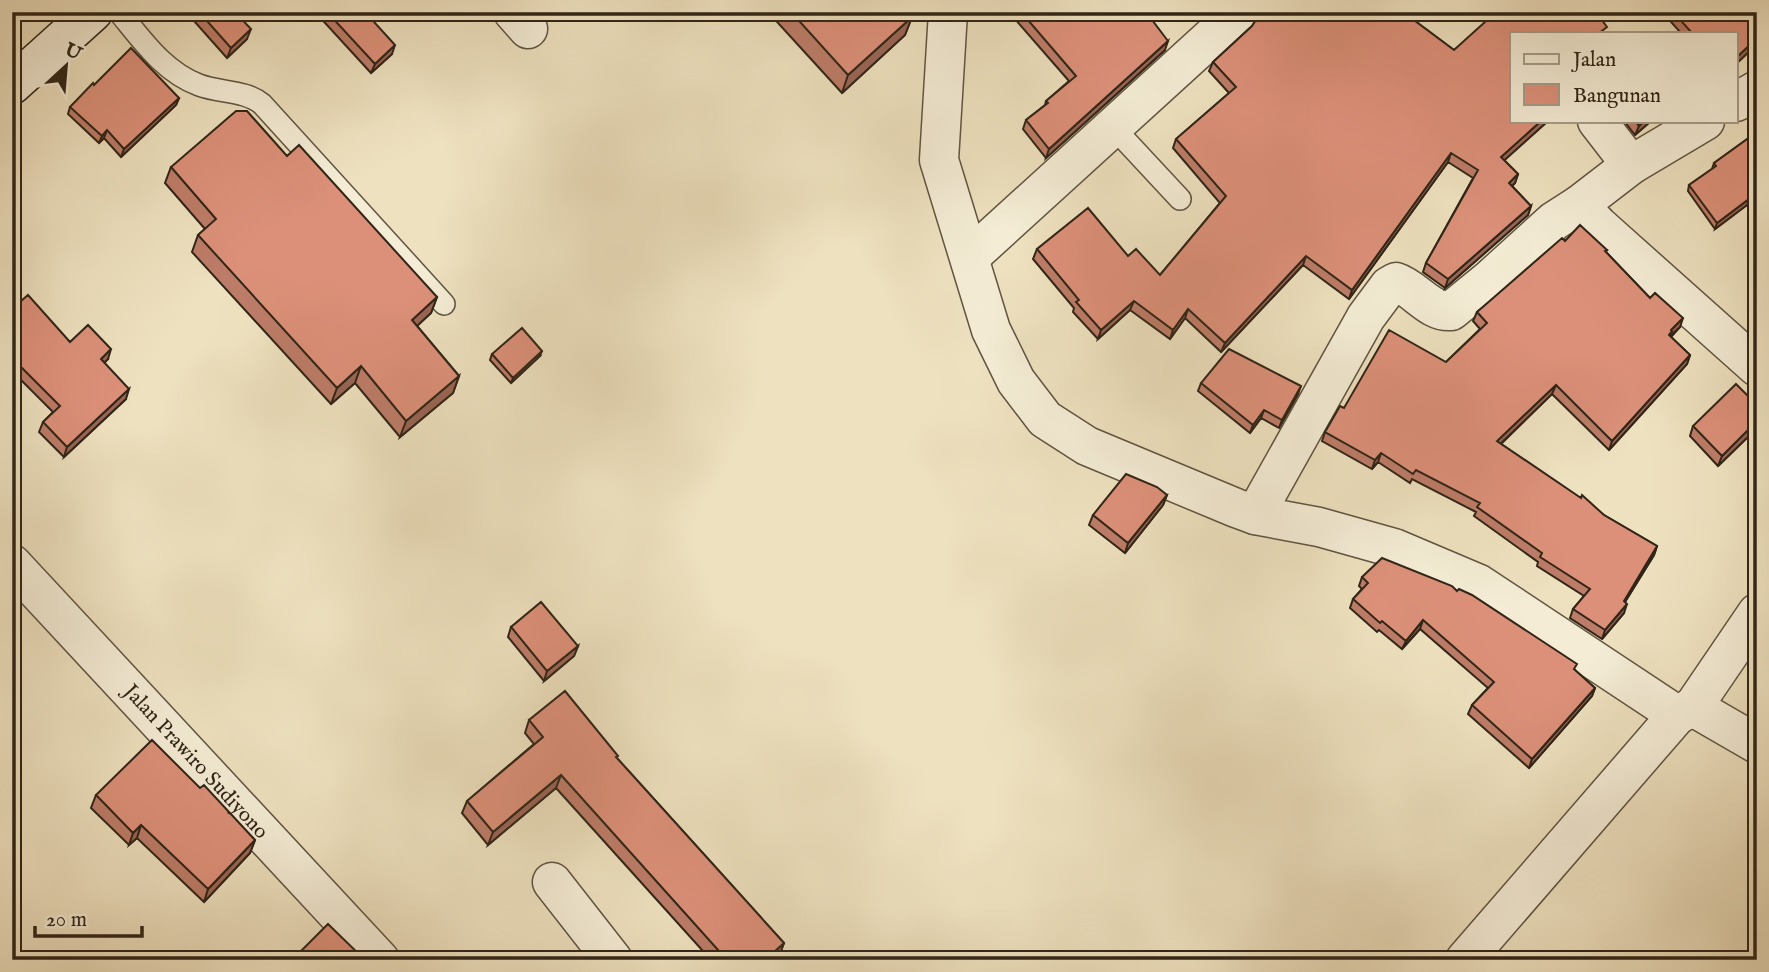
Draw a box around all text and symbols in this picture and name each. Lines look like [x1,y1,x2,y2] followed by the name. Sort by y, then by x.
[32,32,102,102] north arrow
[1510,32,1738,122] legend
[59,38,86,67] text: U
[1571,47,1616,74] text: Jalan
[1573,83,1661,110] text: Bangunan
[116,677,274,845] street label: Jalan Prawiro Sudiyono
[35,895,142,939] scale bar
[46,907,87,934] text: 20 m

